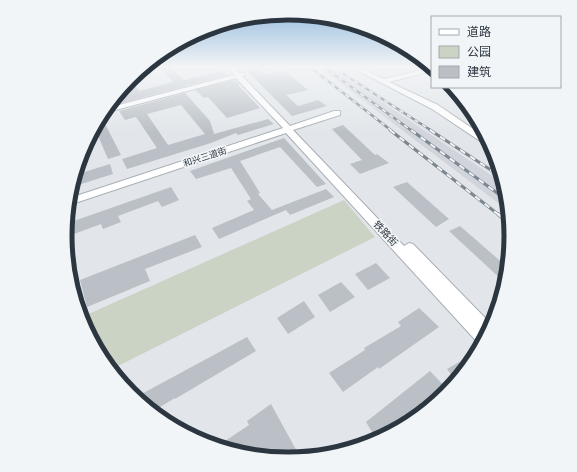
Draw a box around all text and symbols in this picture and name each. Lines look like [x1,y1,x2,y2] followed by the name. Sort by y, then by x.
[431,16,561,88] legend
[467,25,491,39] text: 道路
[467,45,491,59] text: 公园
[467,65,491,79] text: 建筑
[182,145,228,169] street label: 和兴三道街
[371,219,400,248] street label: 铁路街

